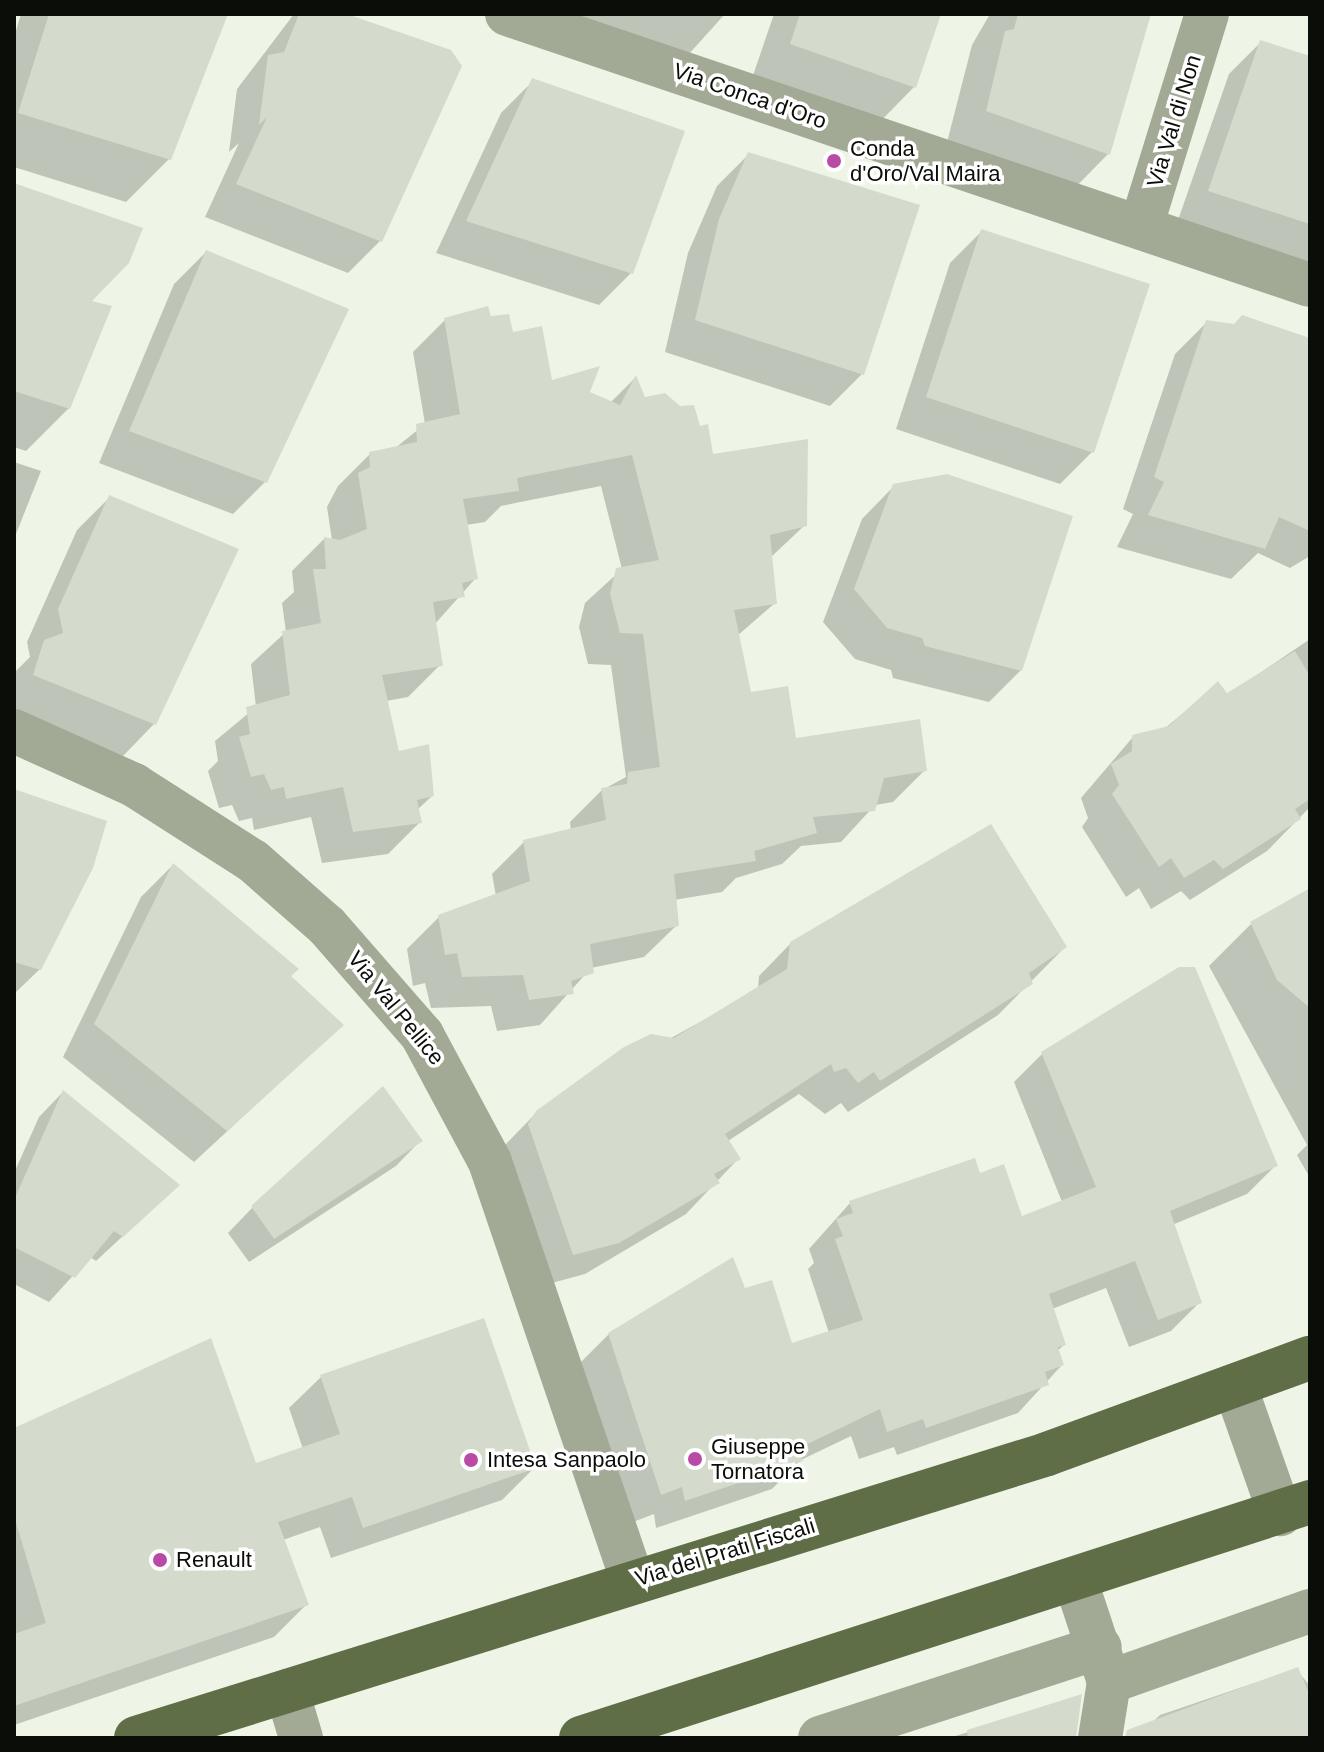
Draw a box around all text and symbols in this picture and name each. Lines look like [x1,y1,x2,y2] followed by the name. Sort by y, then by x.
[1141,51,1207,191] street label: Via Val di Non
[670,57,830,135] street label: Via Conca d'Oro
[850,135,1001,186] place label: Conda d'Oro/Val Maira
[825,152,843,170] marker: Conda d'Oro/Val Maira
[342,946,450,1070] street label: Via Val Pellice
[711,1433,805,1484] place label: Giuseppe Tornatora
[487,1447,646,1473] place label: Intesa Sanpaolo
[686,1450,704,1468] marker: Giuseppe Tornatora
[462,1451,480,1469] marker: Intesa Sanpaolo
[632,1512,818,1592] street label: Via dei Prati Fiscali
[176,1547,252,1573] place label: Renault
[151,1551,169,1569] marker: Renault

